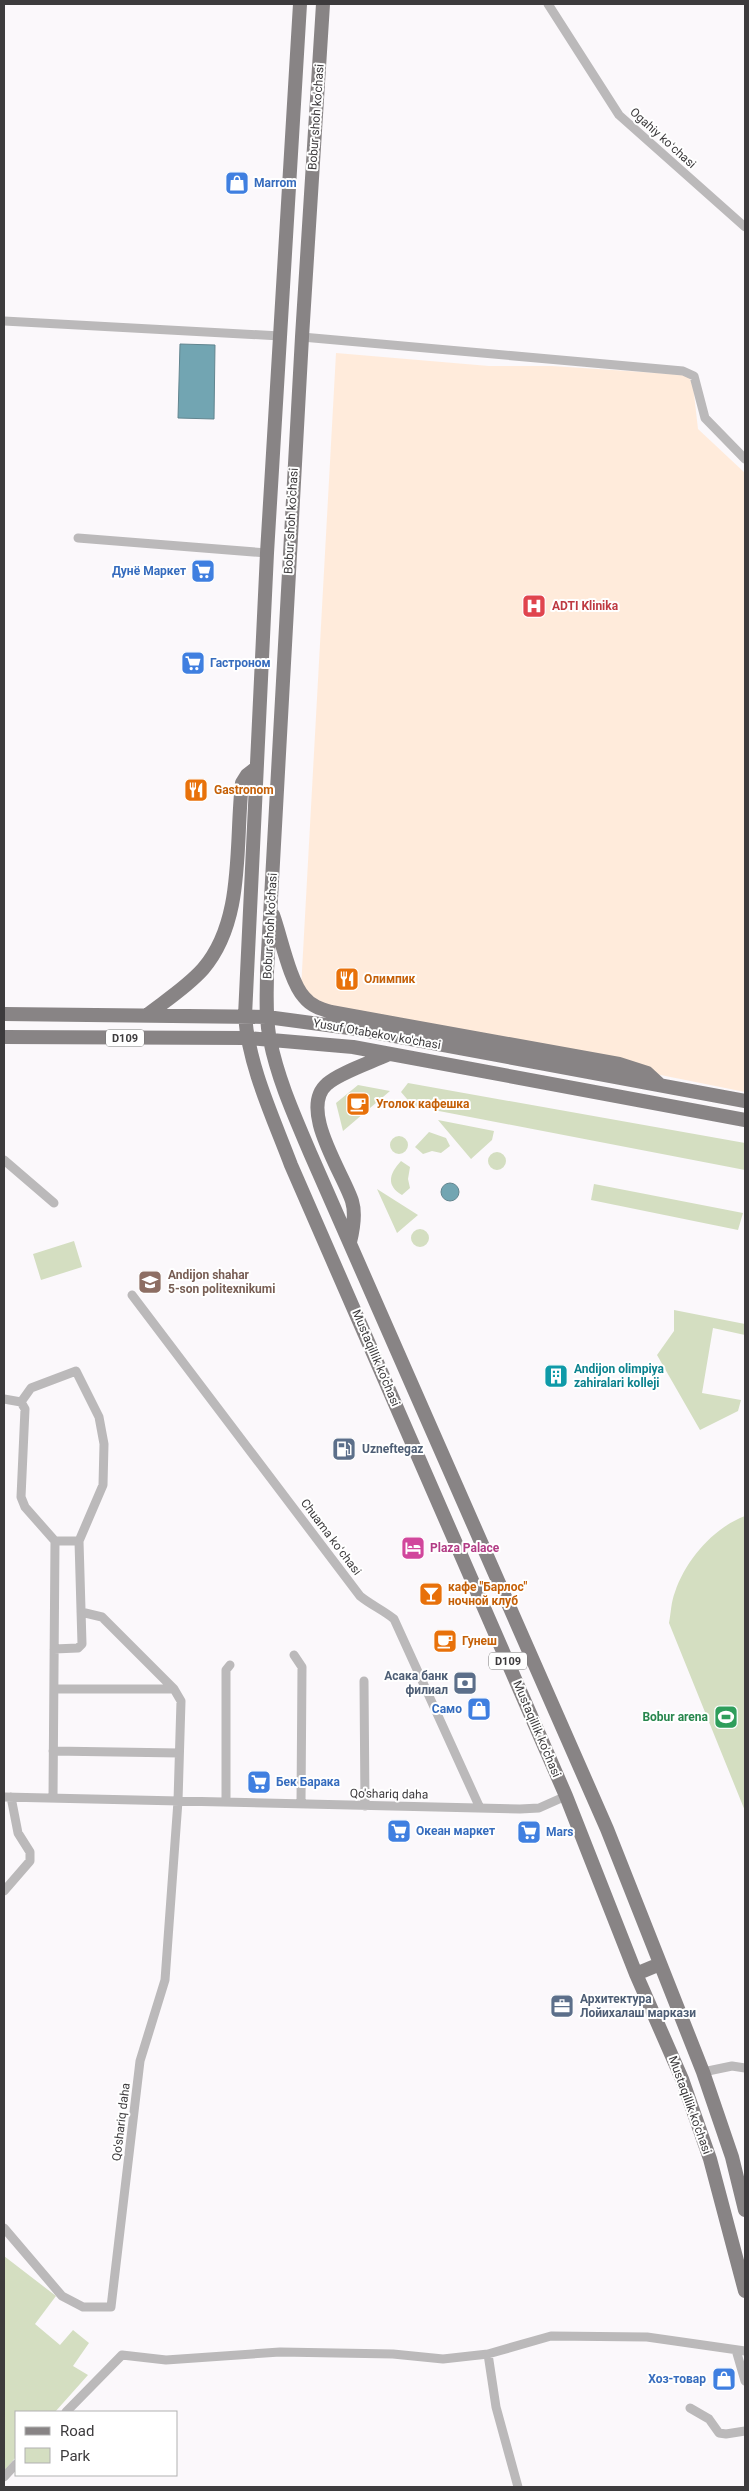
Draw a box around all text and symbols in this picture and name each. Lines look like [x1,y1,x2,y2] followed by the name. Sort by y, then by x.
[305,63,327,171] street label: Bobur shoh ko'chasi
[627,105,699,171] street label: Ogahiy koʻchasi
[224,170,250,196] shop icon: Marrom
[254,176,297,190] place label: Marrom
[281,467,301,574] street label: Bobur shoh ko'chasi
[190,558,216,584] supermarket icon: Дунё Маркет
[112,564,186,578] place label: Дунё Маркет
[521,593,547,619] hospital icon: ADTI Klinika
[552,599,619,613] place label: ADTI Klinika
[180,650,206,676] supermarket icon: Гастроном
[210,656,271,670] place label: Гастроном
[183,777,209,803] restaurant icon: Gastronom
[214,783,274,797] place label: Gastronom
[260,872,280,979] street label: Bobur shoh ko'chasi
[334,966,360,992] restaurant icon: Олимпик
[364,972,416,986] place label: Олимпик
[312,1016,442,1052] street label: Yusuf Otabekov ko'chasi
[106,1030,144,1046] road number: D109
[345,1091,371,1117] cafe icon: Уголок кафешка
[376,1097,470,1111] place label: Уголок кафешка
[168,1268,275,1296] place label: Andijon shahar 5-son politexnikumi
[137,1269,163,1295] school or university icon: Andijon shahar 5-son politexnikumi
[349,1308,403,1409] street label: Mustaqillik ko'chasi
[574,1362,665,1390] place label: Andijon olimpiya zahiralari kolleji
[543,1363,569,1389] building icon: Andijon olimpiya zahiralari kolleji
[331,1436,357,1462] fuel station icon: Uzneftegaz
[362,1442,423,1456] place label: Uzneftegaz
[298,1496,364,1578] street label: Chuama koʻchasi
[400,1535,426,1561] hotel icon: Plaza Palace
[430,1541,500,1555] place label: Plaza Palace
[448,1580,528,1608] place label: кафе "Барлос" ночной клуб
[418,1581,444,1607] bar icon: кафе "Барлос" ночной клуб
[432,1628,458,1654] cafe icon: Гунеш
[462,1634,497,1648] place label: Гунеш
[489,1652,527,1670] road number: D109
[384,1669,448,1697] place label: Асака банк филиал
[452,1670,478,1696] bank icon: Асака банк филиал
[510,1679,564,1780] street label: Mustaqillik ko'chasi
[466,1696,492,1722] shop icon: Само
[432,1702,462,1716] place label: Само
[713,1704,739,1730] sports icon: Bobur arena
[642,1710,709,1724] place label: Bobur arena
[246,1769,272,1795] supermarket icon: Бек Барака
[276,1775,341,1789] place label: Бек Барака
[350,1786,428,1802] street label: Qo'shariq daha
[386,1818,412,1844] supermarket icon: Океан маркет
[516,1819,542,1845] supermarket icon: Mars
[416,1824,495,1838] place label: Океан маркет
[546,1825,574,1839] place label: Mars
[580,1992,696,2020] place label: Архитектура Лойихалаш маркази
[549,1993,575,2019] office icon: Архитектура Лойихалаш маркази
[666,2054,714,2156] street label: Mustaqillik ko'chasi
[109,2082,133,2162] street label: Qo'shariq daha
[711,2366,737,2392] shop icon: Хоз-товар
[648,2372,706,2386] place label: Хоз-товар
[15,2411,178,2476] legend
[60,2422,94,2440] text: Road
[60,2447,91,2465] text: Park

